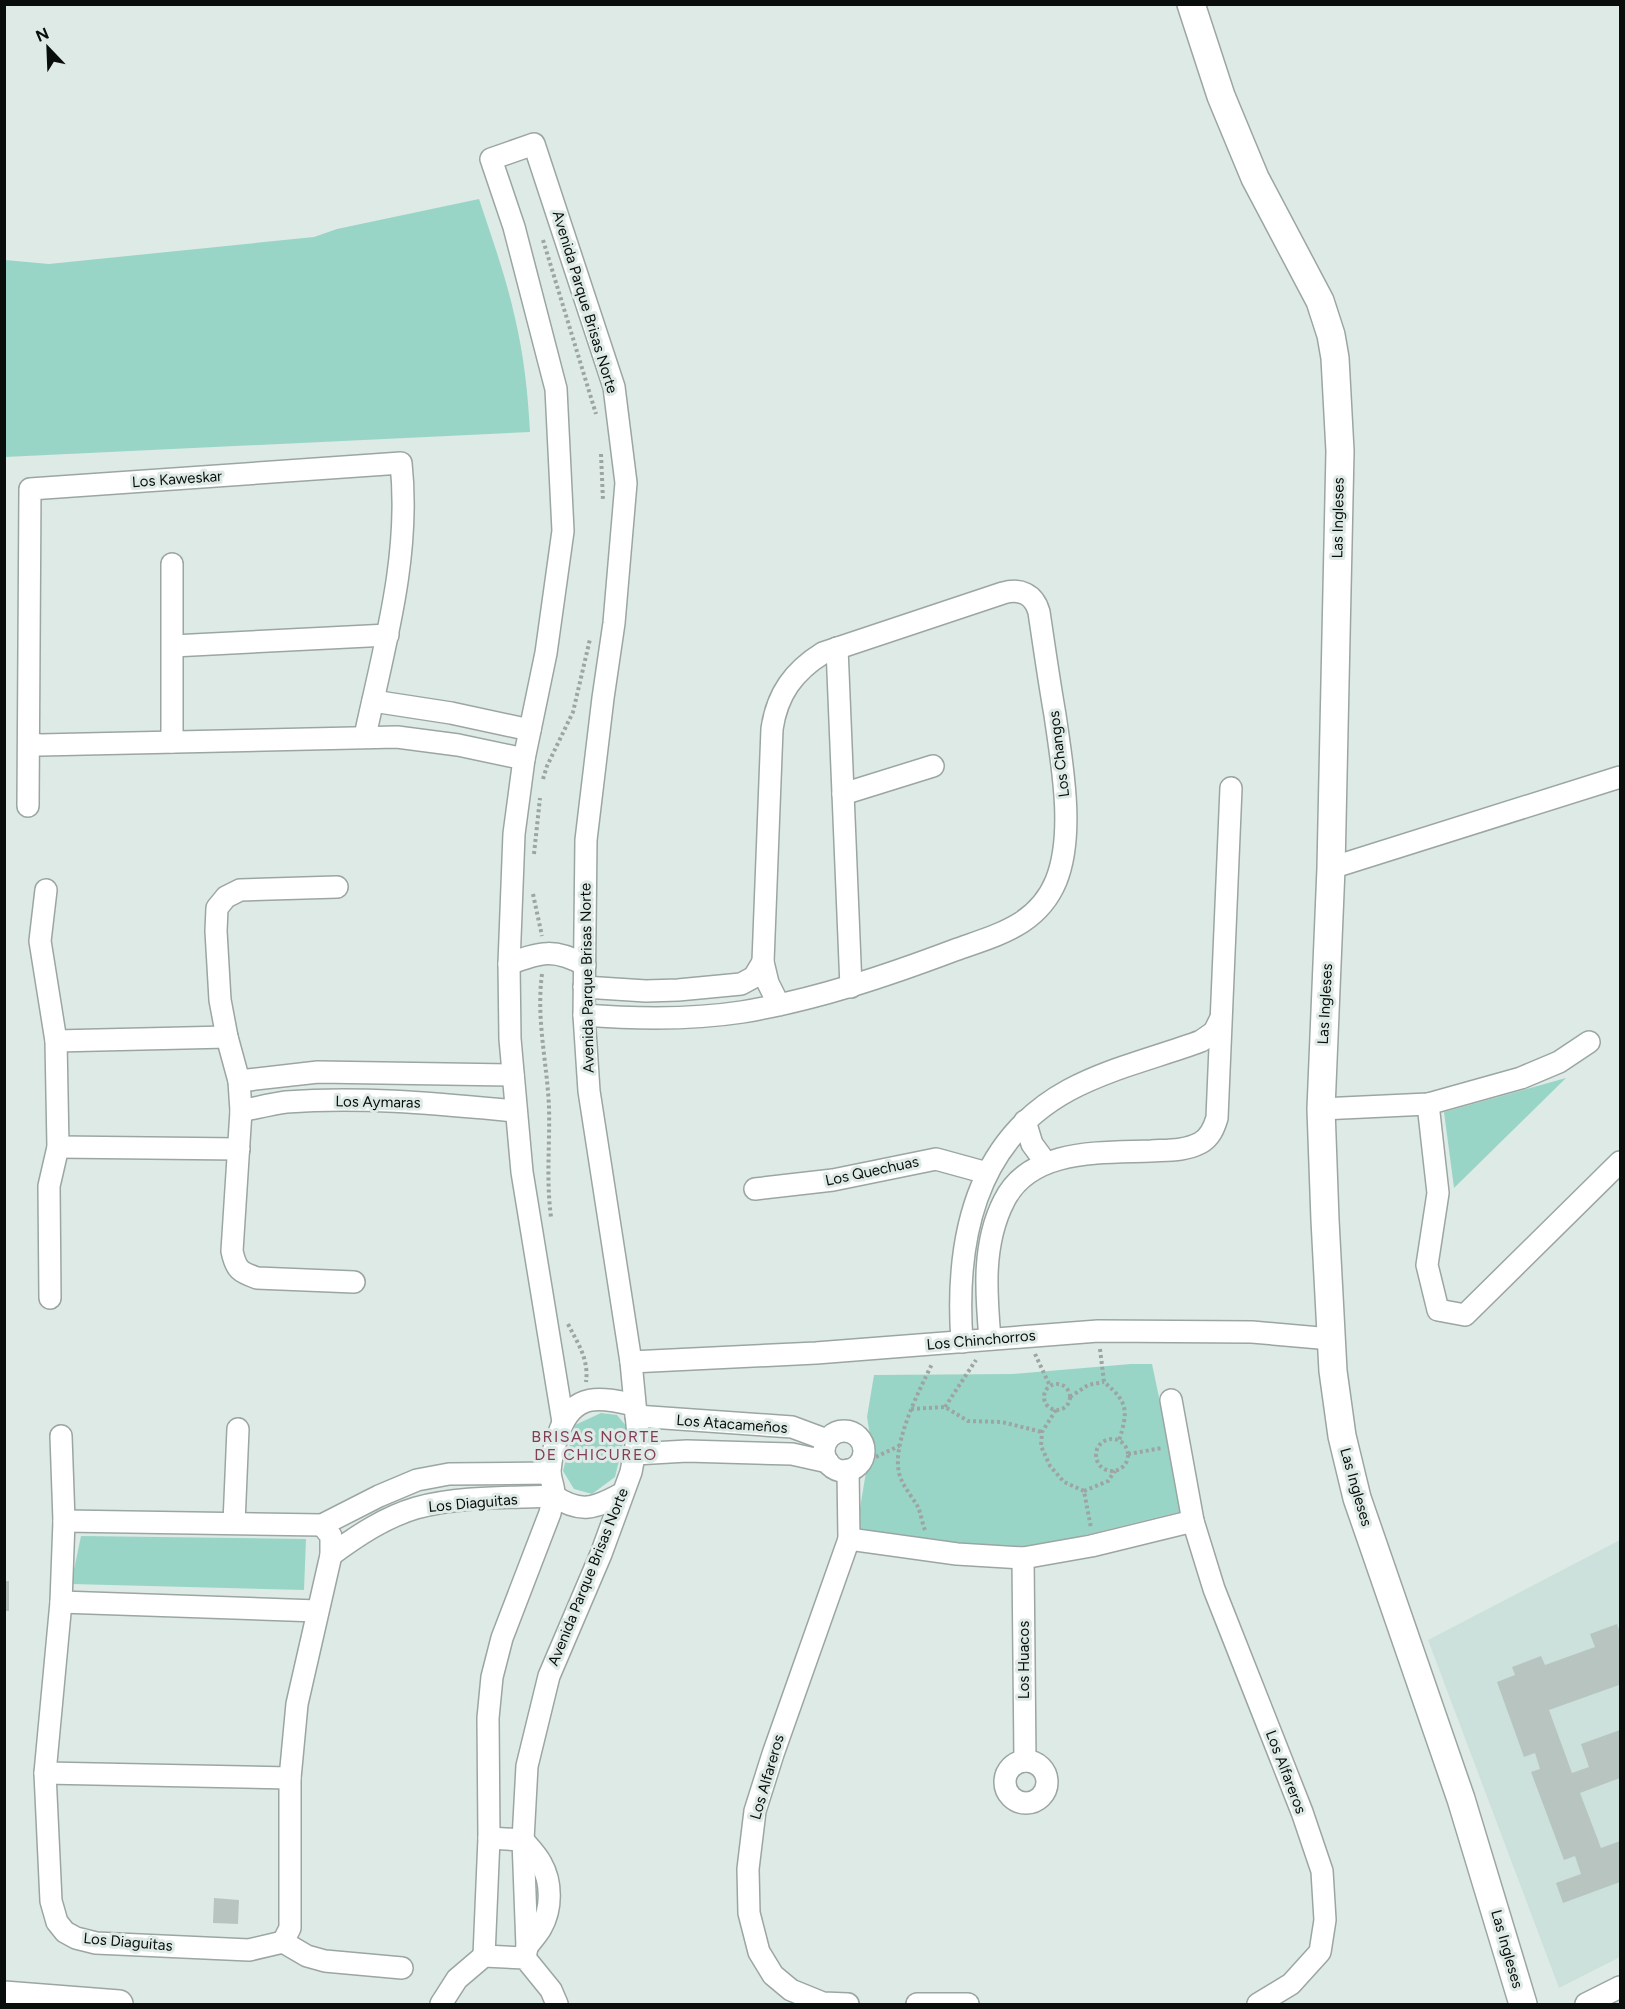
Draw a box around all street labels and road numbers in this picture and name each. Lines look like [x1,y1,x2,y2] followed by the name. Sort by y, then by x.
[549,208,621,396] street label: Avenida Parque Brisas Norte
[131,467,223,491] street label: Los Kaweskar
[1328,477,1348,559] street label: Las Ingleses
[1045,710,1073,798] street label: Los Changos
[576,883,598,1073] street label: Avenida Parque Brisas Norte
[1314,963,1336,1045] street label: Las Ingleses
[335,1092,421,1112] street label: Los Aymaras
[824,1152,920,1190] street label: Los Quechuas
[926,1326,1036,1354] street label: Los Chinchorros
[676,1411,788,1437] street label: Los Atacameños
[1336,1446,1376,1528] street label: Las Ingleses
[544,1485,632,1669] street label: Avenida Parque Brisas Norte
[428,1490,518,1516] street label: Los Diaguitas
[1015,1621,1033,1699] street label: Los Huacos
[1262,1728,1310,1816] street label: Los Alfareros
[746,1732,788,1822] street label: Los Alfareros
[1487,1908,1527,1990] street label: Las Ingleses
[83,1929,173,1955] street label: Los Diaguitas

